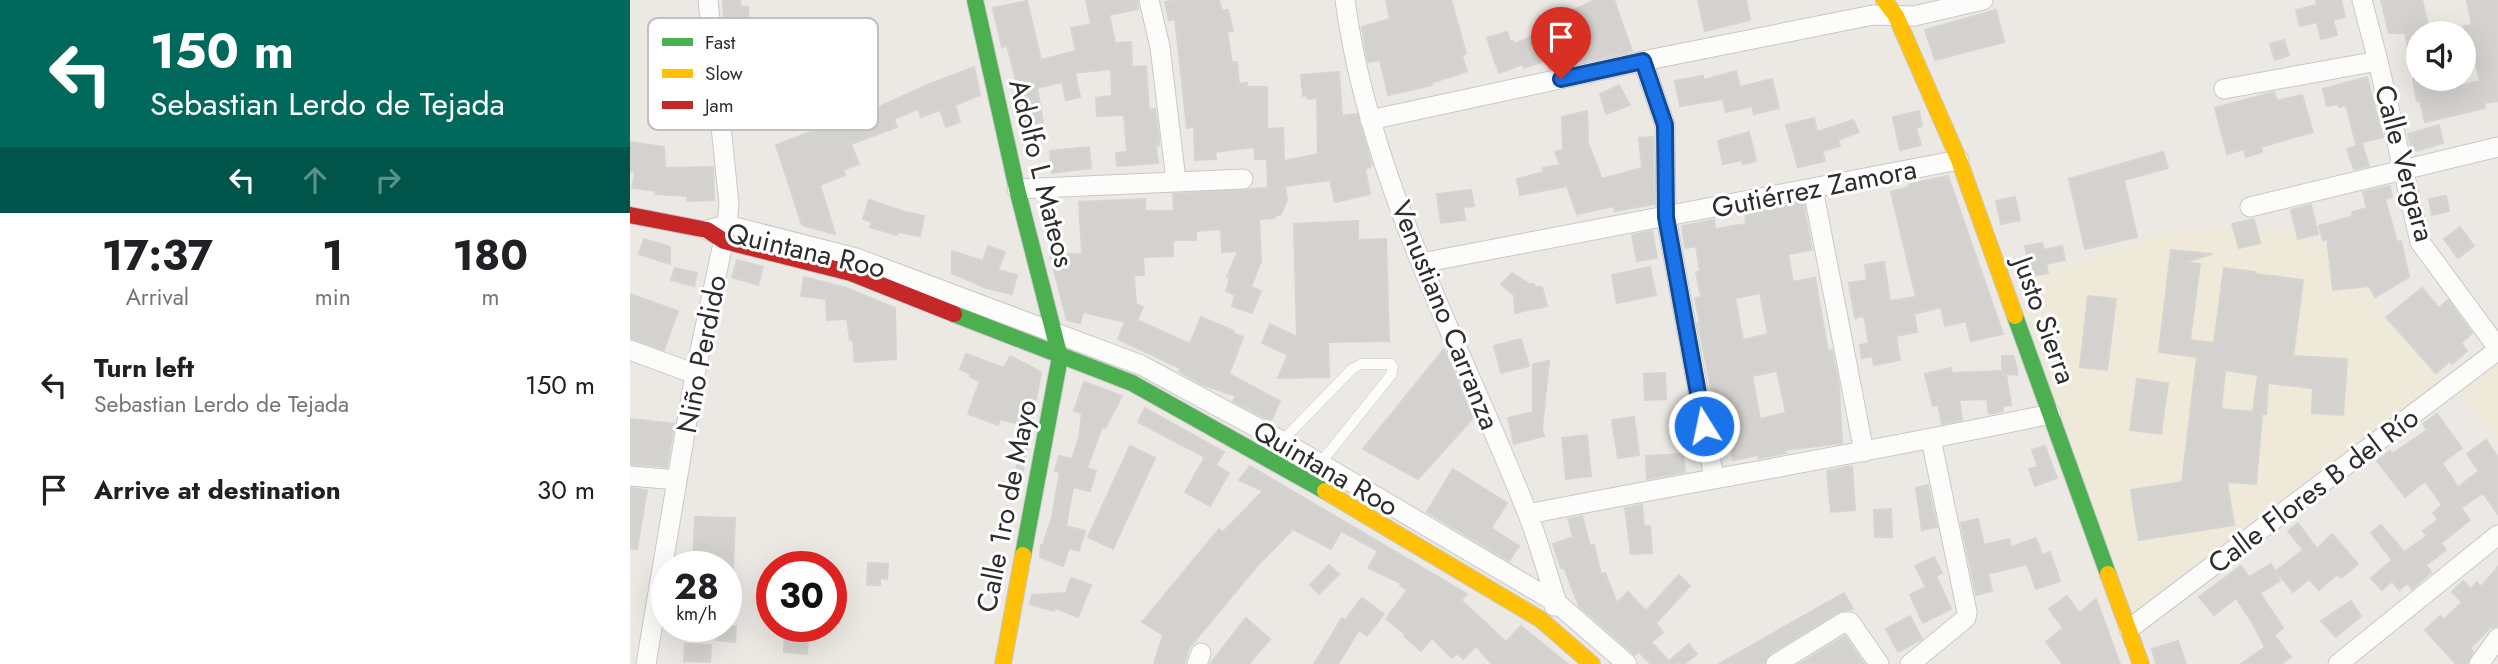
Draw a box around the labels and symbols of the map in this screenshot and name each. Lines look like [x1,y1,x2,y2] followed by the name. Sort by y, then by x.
[1531,7,1591,79] pin
[648,18,878,130] legend
[705,29,736,56] text: Fast
[705,60,743,87] text: Slow
[998,75,1085,272] street label: Adolfo L Mateos
[2364,80,2445,246] street label: Calle Vergara
[702,92,734,119] text: Jam
[1708,149,1920,228] street label: Gutiérrez Zamora
[1381,195,1510,436] street label: Venustiano Carranza
[722,212,889,289] street label: Quintana Roo
[2001,247,2087,390] street label: Justo Sierra
[666,271,737,437] street label: Niño Perdido
[1667,389,1741,463] position arrow
[966,396,1047,616] street label: Calle 1ro de Mayo
[2199,397,2427,583] street label: Calle Flores B del Río
[1245,410,1406,527] street label: Quintana Roo
[756,551,847,642] speed limit sign: 30

